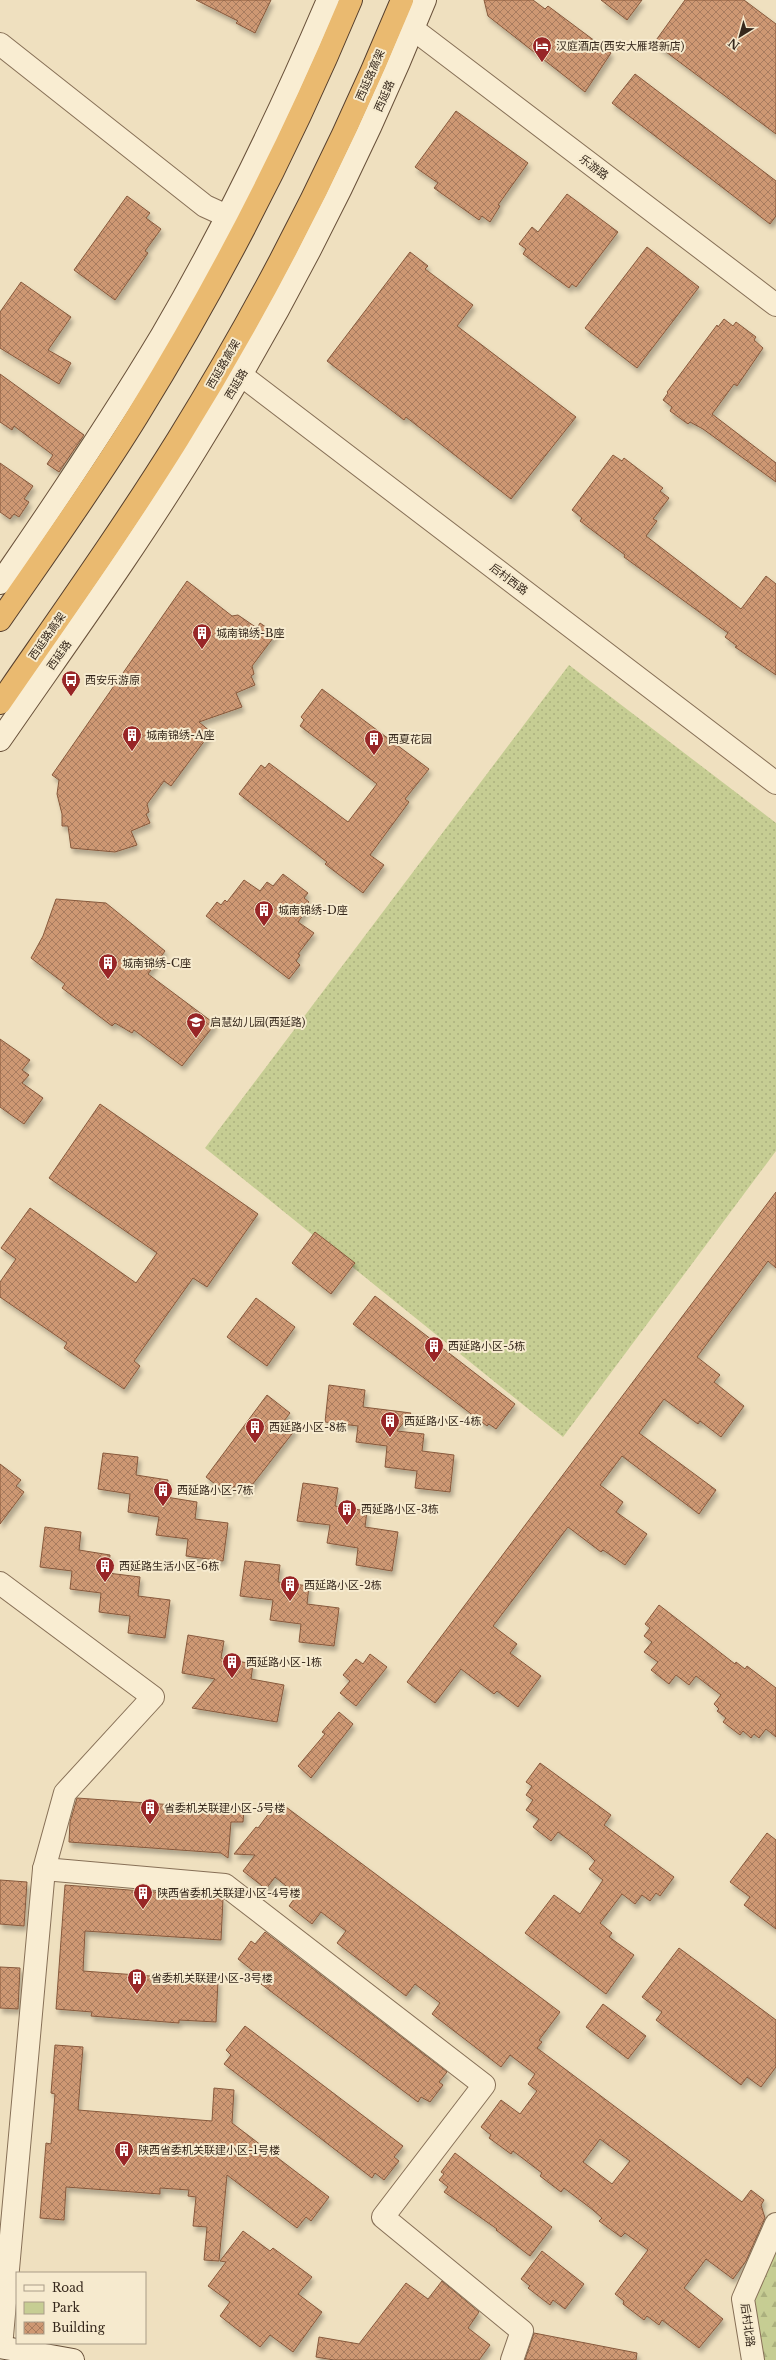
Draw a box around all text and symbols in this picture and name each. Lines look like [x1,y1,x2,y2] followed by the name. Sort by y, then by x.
[720,16,760,56] north arrow
[531,35,553,63] hotel icon: 汉庭酒店(西安大雁塔新店)
[725,35,742,53] text: N
[556,39,685,53] place label: 汉庭酒店(西安大雁塔新店)
[353,47,387,103] street label: 西延路高架
[371,78,397,114] street label: 西延路
[577,151,611,183] street label: 乐游路
[204,337,242,391] street label: 西延路高架
[222,366,250,402] street label: 西延路
[487,560,531,598] street label: 后村西路
[26,610,68,662] street label: 西延路高架
[191,622,213,650] building icon: 城南锦绣-B座
[216,626,285,640] place label: 城南锦绣-B座
[44,638,74,672] street label: 西延路
[60,669,82,697] bus stop icon: 西安乐游原
[85,673,140,687] place label: 西安乐游原
[121,724,143,752] building icon: 城南锦绣-A座
[146,728,215,742] place label: 城南锦绣-A座
[363,728,385,756] building icon: 西夏花园
[388,732,432,746] place label: 西夏花园
[253,899,275,927] building icon: 城南锦绣-D座
[278,903,348,917] place label: 城南锦绣-D座
[97,952,119,980] building icon: 城南锦绣-C座
[122,956,191,970] place label: 城南锦绣-C座
[185,1011,207,1039] school or university icon: 启慧幼儿园(西延路)
[210,1015,306,1029] place label: 启慧幼儿园(西延路)
[423,1335,445,1363] building icon: 西延路小区-5栋
[448,1339,525,1353] place label: 西延路小区-5栋
[379,1410,401,1438] building icon: 西延路小区-4栋
[404,1414,482,1428] place label: 西延路小区-4栋
[244,1416,266,1444] building icon: 西延路小区-8栋
[269,1420,347,1434] place label: 西延路小区-8栋
[152,1479,174,1507] building icon: 西延路小区-7栋
[177,1483,254,1497] place label: 西延路小区-7栋
[336,1498,358,1526] building icon: 西延路小区-3栋
[361,1502,439,1516] place label: 西延路小区-3栋
[94,1555,116,1583] building icon: 西延路生活小区-6栋
[119,1559,219,1573] place label: 西延路生活小区-6栋
[279,1574,301,1602] building icon: 西延路小区-2栋
[304,1578,382,1592] place label: 西延路小区-2栋
[221,1651,243,1679] building icon: 西延路小区-1栋
[246,1655,322,1669] place label: 西延路小区-1栋
[139,1797,161,1825] building icon: 省委机关联建小区-5号楼
[164,1801,285,1815] place label: 省委机关联建小区-5号楼
[132,1882,154,1910] building icon: 陕西省委机关联建小区-4号楼
[157,1886,301,1900] place label: 陕西省委机关联建小区-4号楼
[126,1967,148,1995] building icon: 省委机关联建小区-3号楼
[151,1971,273,1985] place label: 省委机关联建小区-3号楼
[113,2139,135,2167] building icon: 陕西省委机关联建小区-1号楼
[138,2143,280,2157] place label: 陕西省委机关联建小区-1号楼
[16,2272,146,2344] legend
[52,2280,84,2295] text: Road
[52,2300,80,2315] text: Park
[738,2302,758,2348] street label: 后村北路
[52,2320,106,2335] text: Building

